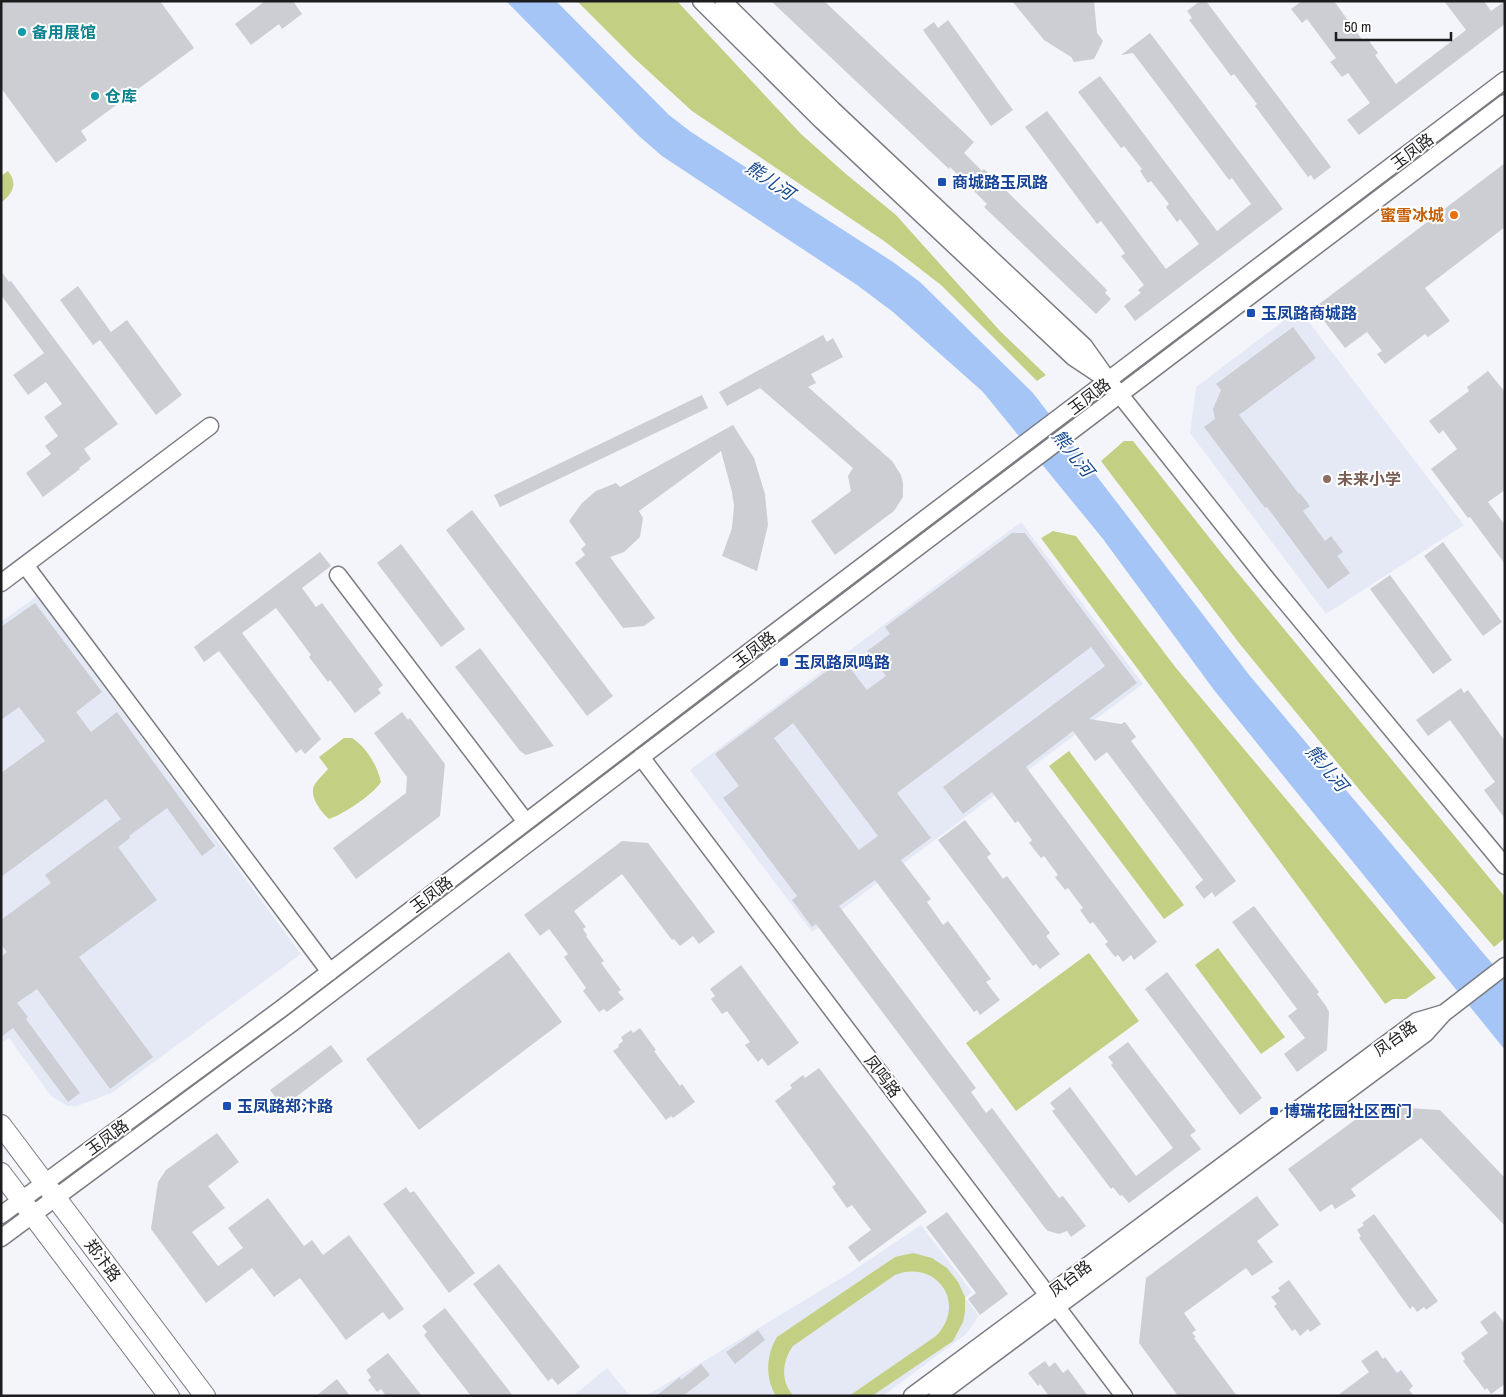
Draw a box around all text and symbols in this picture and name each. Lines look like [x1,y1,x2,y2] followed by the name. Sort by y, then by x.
[1336,10,1451,42] scale bar
[1344,16,1371,37] text: 50 m
[32,21,96,43] place label: 备用展馆
[16,26,28,38] marker: 备用展馆
[105,85,137,107] place label: 仓库
[89,90,101,102] marker: 仓库
[1386,128,1438,174] street label: 玉凤路
[741,155,802,207] water label: 熊儿河
[952,171,1048,193] place label: 商城路玉凤路
[936,176,948,188] marker: 商城路玉凤路
[1380,204,1444,226] place label: 蜜雪冰城
[1448,209,1460,221] marker: 蜜雪冰城
[1261,302,1357,324] place label: 玉凤路商城路
[1245,307,1257,319] marker: 玉凤路商城路
[1063,373,1115,419] street label: 玉凤路
[1046,424,1102,484] water label: 熊儿河
[1337,468,1401,490] place label: 未来小学
[1321,473,1333,485] marker: 未来小学
[728,626,780,672] street label: 玉凤路
[794,651,890,673] place label: 玉凤路凤鸣路
[778,656,790,668] marker: 玉凤路凤鸣路
[1300,739,1356,799] water label: 熊儿河
[405,871,457,917] street label: 玉凤路
[1369,1015,1421,1061] street label: 凤台路
[860,1050,906,1102] street label: 凤鸣路
[237,1095,333,1117] place label: 玉凤路郑汴路
[221,1100,233,1112] marker: 玉凤路郑汴路
[1284,1100,1412,1122] place label: 博瑞花园社区西门
[1268,1105,1280,1117] marker: 博瑞花园社区西门
[81,1114,133,1160] street label: 玉凤路
[80,1234,126,1286] street label: 郑汴路
[1044,1255,1096,1301] street label: 凤台路

